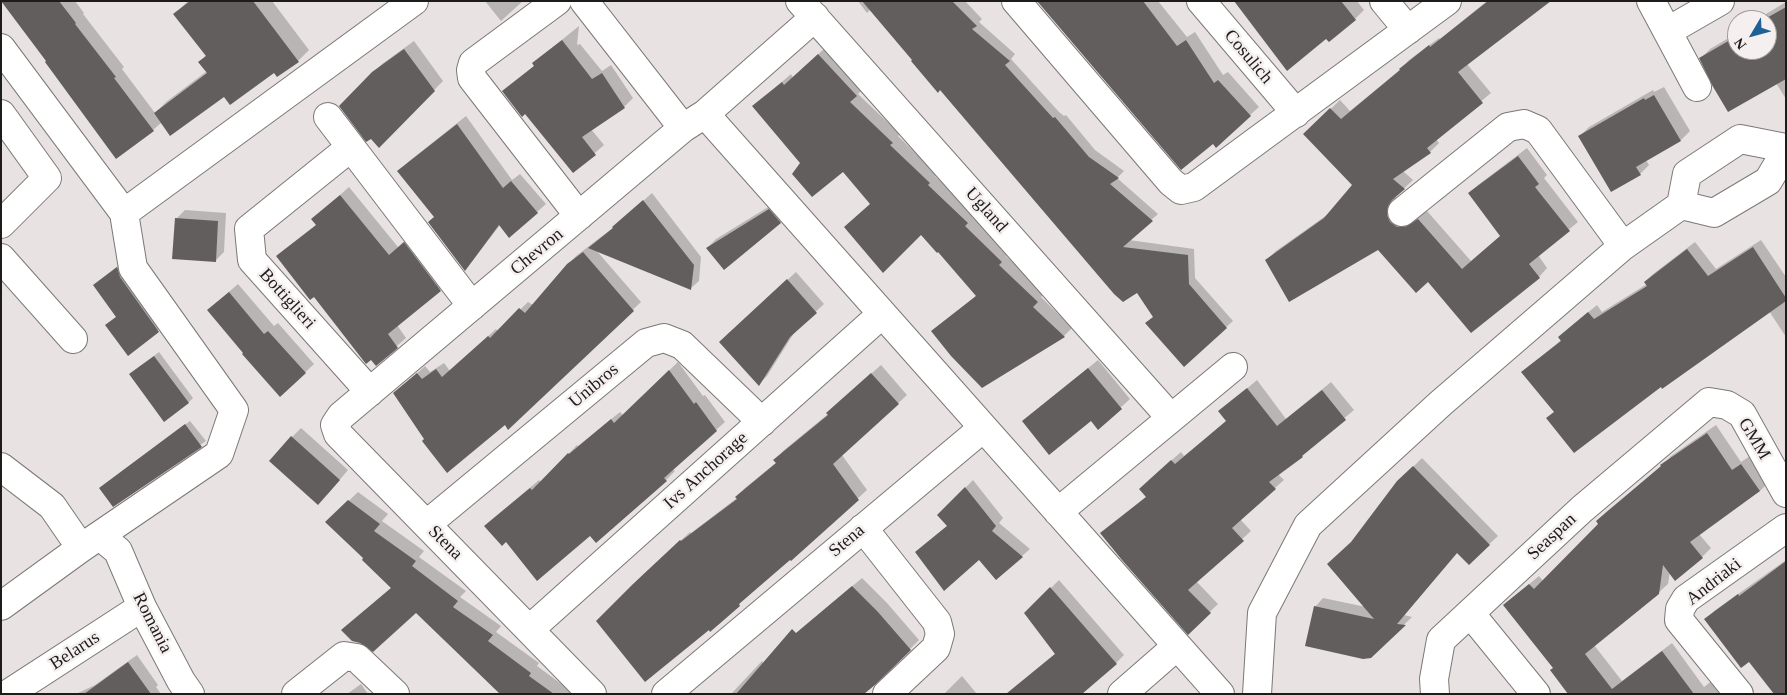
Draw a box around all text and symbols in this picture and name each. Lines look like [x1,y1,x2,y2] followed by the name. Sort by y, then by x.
[1727,10,1777,60] north arrow
[1219,26,1277,88] street label: Cosulich
[1731,35,1749,52] text: N
[960,183,1012,237] street label: Ugland
[506,224,568,280] street label: Chevron
[254,264,320,334] street label: Bottiglieri
[565,359,623,413] street label: Unibros
[1733,414,1775,464] street label: GMM
[660,428,752,514] street label: Ivs Anchorage
[1523,509,1581,565] street label: Seaspan
[825,520,869,562] street label: Stena
[423,521,467,565] street label: Stena
[1682,554,1746,610] street label: Andriaki
[128,589,176,657] street label: Romania
[46,627,104,675] street label: Belarus

